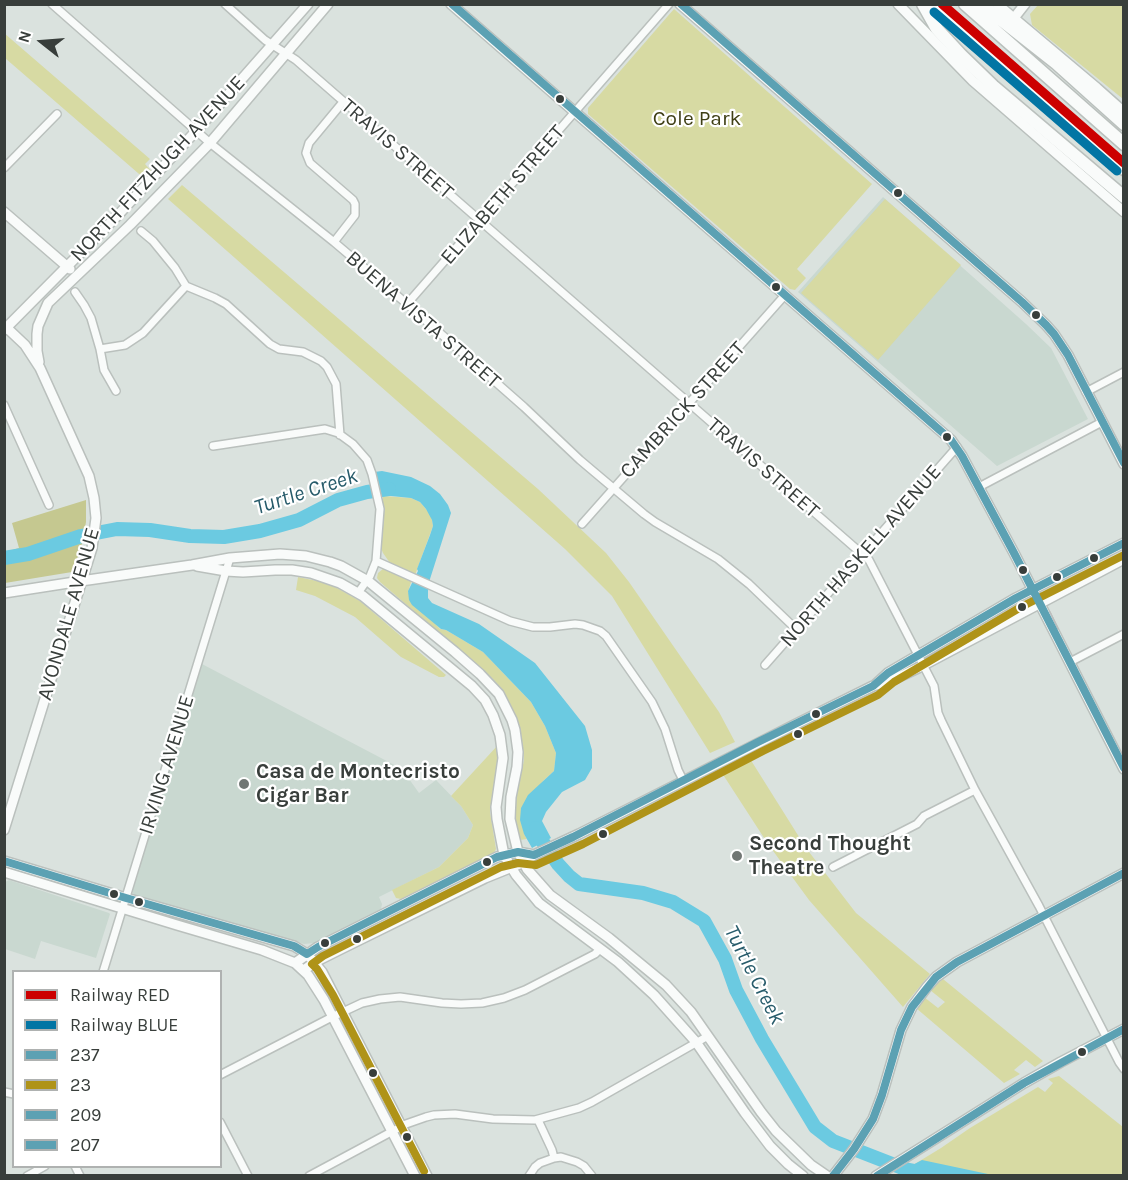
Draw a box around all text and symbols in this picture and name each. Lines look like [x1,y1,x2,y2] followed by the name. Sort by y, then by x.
[12,12,72,72] north arrow
[14,28,35,45] text: N
[65,71,251,267] street label: NORTH FITZHUGH AVENUE
[336,93,458,205] street label: TRAVIS STREET
[554,93,566,105] unlabelled marker
[653,106,741,132] park label: Cole Park
[436,120,570,270] street label: ELIZABETH STREET
[892,187,904,199] unlabelled marker
[340,246,506,394] street label: BUENA VISTA STREET
[770,281,782,293] unlabelled marker
[1030,309,1042,321] unlabelled marker
[615,336,751,484] street label: CAMBRICK STREET
[702,412,824,524] street label: TRAVIS STREET
[941,431,953,443] unlabelled marker
[775,460,947,652] street label: NORTH HASKELL AVENUE
[251,463,361,521] water label: Turtle Creek
[32,525,106,703] street label: AVONDALE AVENUE
[1088,552,1100,564] unlabelled marker
[1017,564,1029,576] unlabelled marker
[1051,571,1063,583] unlabelled marker
[1016,601,1028,613] unlabelled marker
[134,692,200,838] street label: IRVING AVENUE
[810,708,822,720] unlabelled marker
[792,728,804,740] unlabelled marker
[256,759,460,809] place label: Casa de Montecristo Cigar Bar
[237,777,251,791] marker: Casa de Montecristo Cigar Bar
[597,828,609,840] unlabelled marker
[749,831,911,881] place label: Second Thought Theatre
[730,849,744,863] marker: Second Thought Theatre
[481,856,493,868] unlabelled marker
[108,888,120,900] unlabelled marker
[133,896,145,908] unlabelled marker
[718,921,790,1029] water label: Turtle Creek
[351,933,363,945] unlabelled marker
[319,937,331,949] unlabelled marker
[12,970,222,1168] legend
[70,984,170,1006] text: Railway RED
[70,1014,178,1036] text: Railway BLUE
[70,1044,100,1066] text: 237
[1076,1046,1088,1058] unlabelled marker
[367,1067,379,1079] unlabelled marker
[70,1074,91,1096] text: 23
[70,1104,102,1126] text: 209
[401,1131,413,1143] unlabelled marker
[70,1134,100,1156] text: 207

